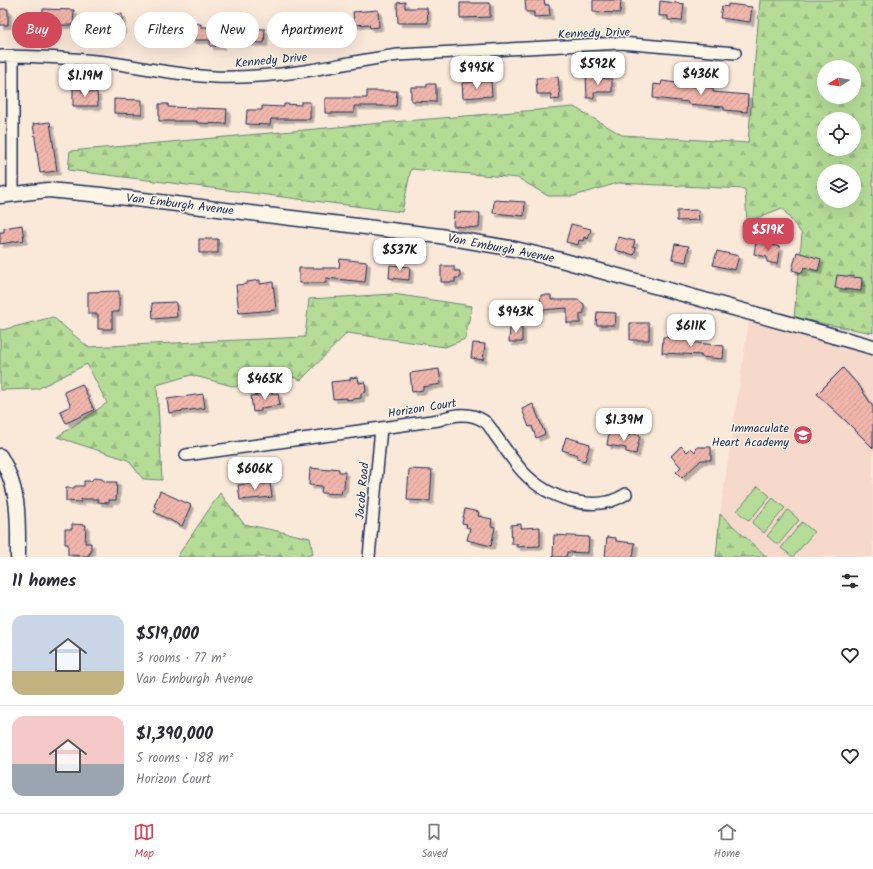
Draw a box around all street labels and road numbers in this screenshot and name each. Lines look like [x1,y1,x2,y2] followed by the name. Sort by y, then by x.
[558,23,631,44] street label: Kennedy Drive
[234,48,308,73] street label: Kennedy Drive
[125,188,235,221] street label: Van Emburgh Avenue
[446,229,556,268] street label: Van Emburgh Avenue
[386,394,458,423] street label: Horizon Court
[351,461,375,520] street label: Jacob Road

